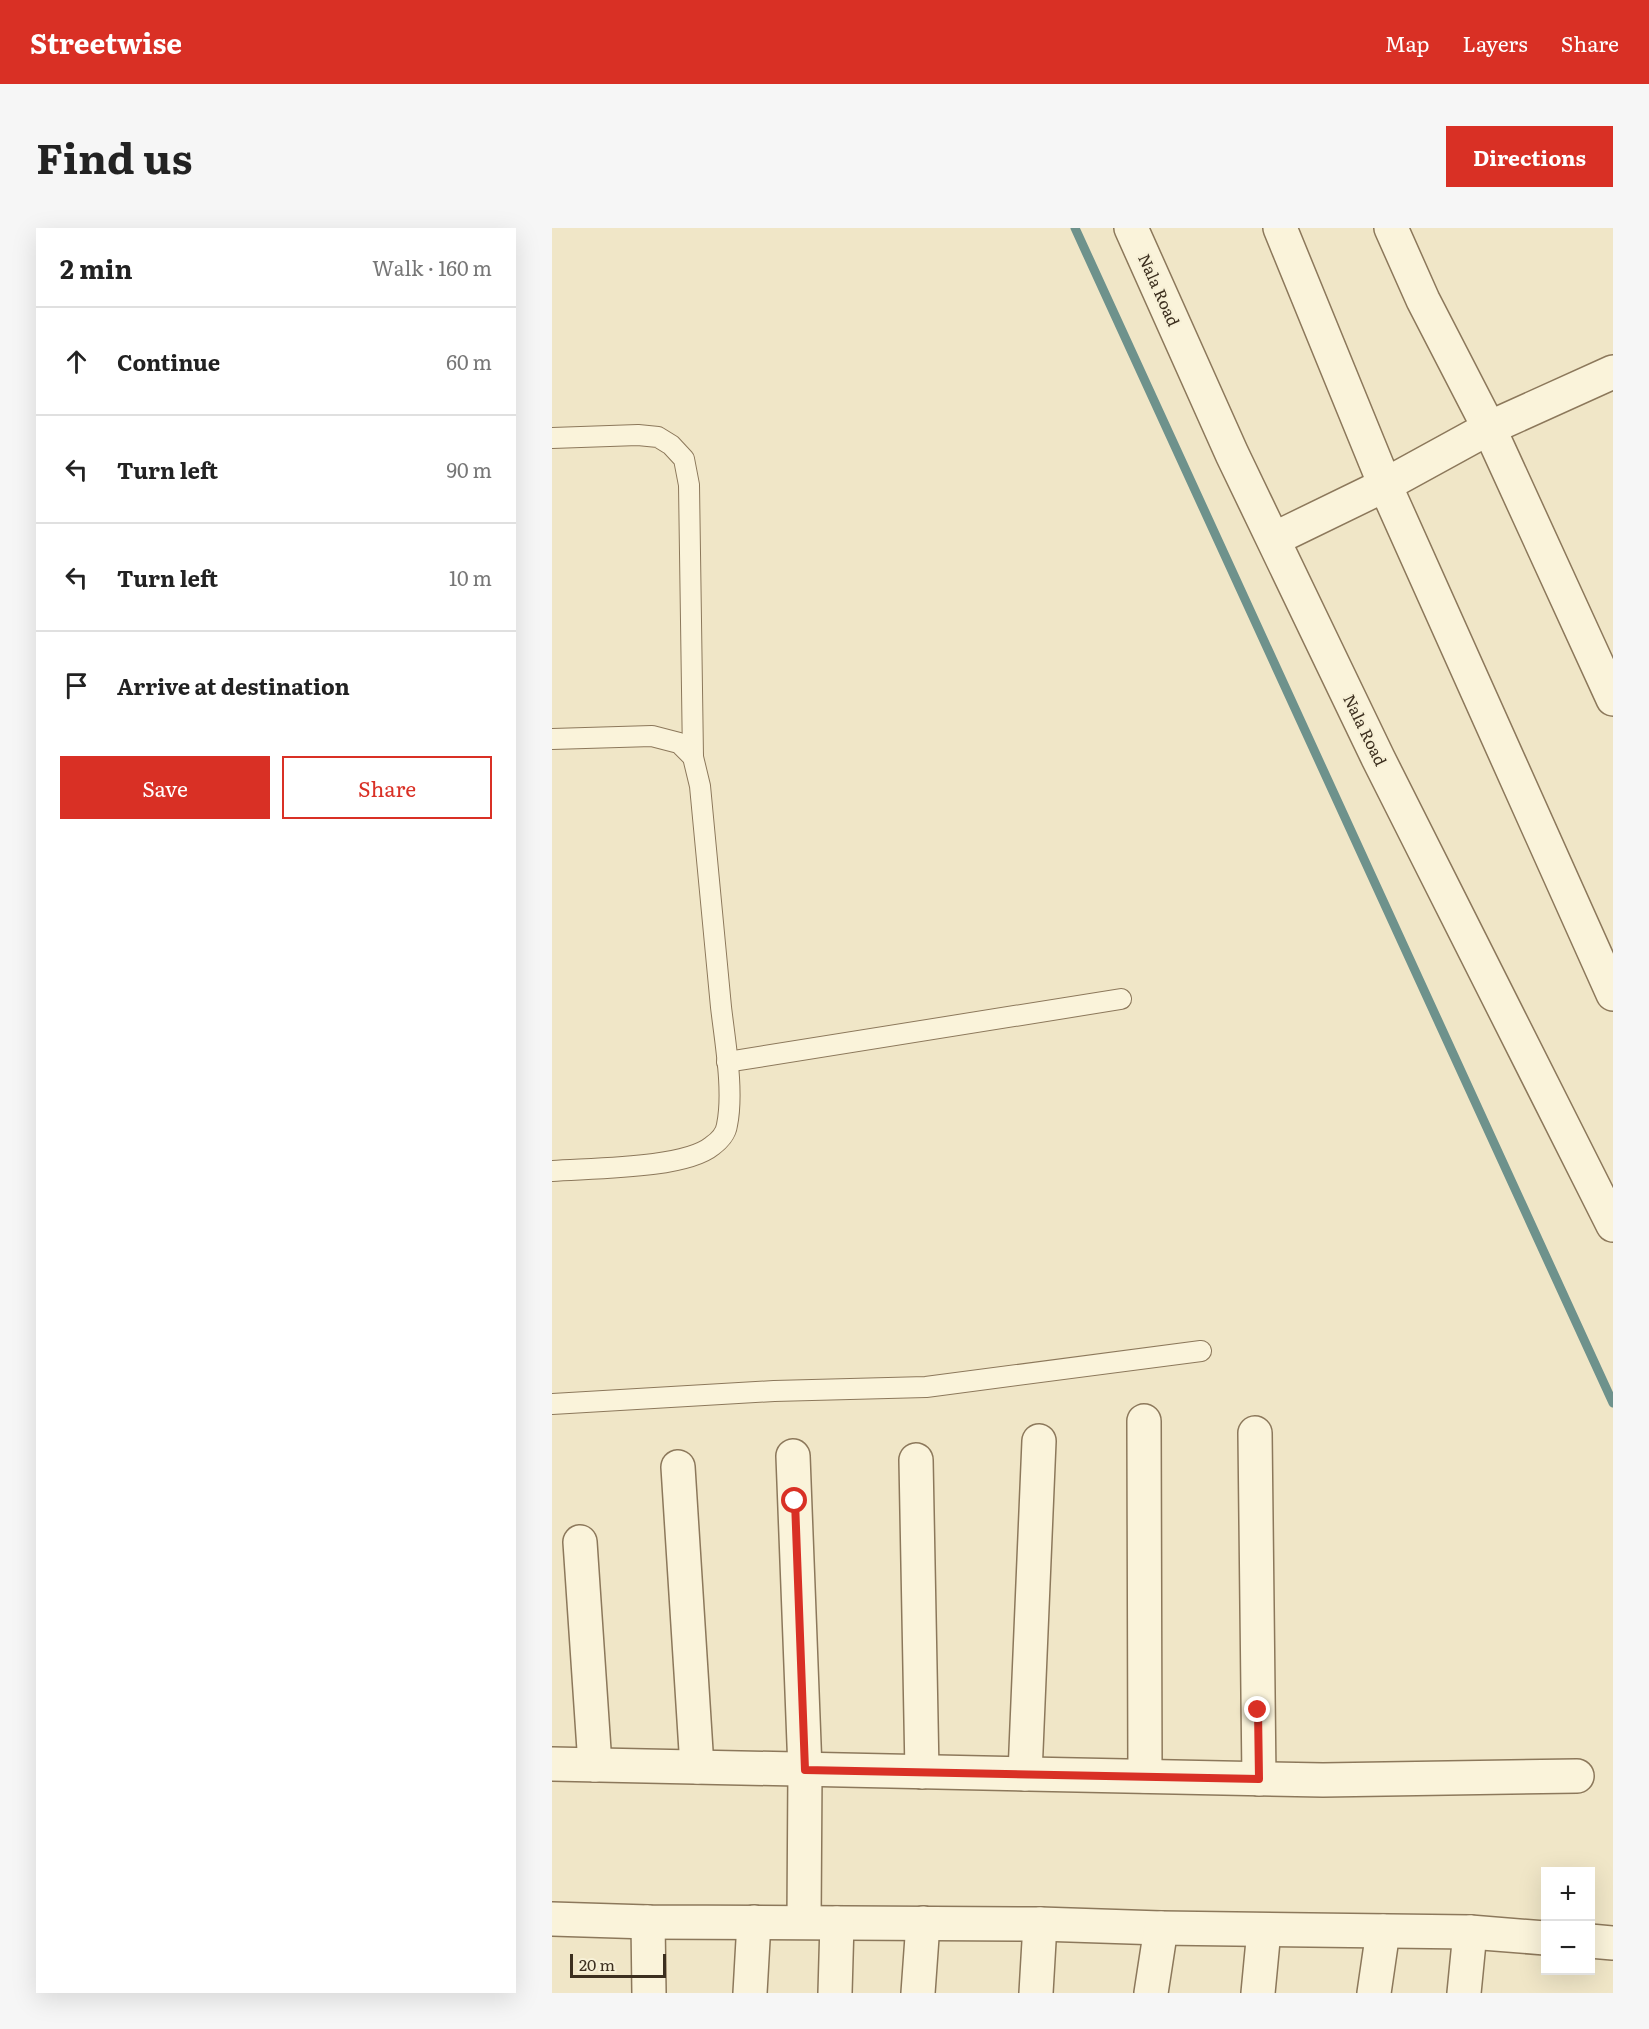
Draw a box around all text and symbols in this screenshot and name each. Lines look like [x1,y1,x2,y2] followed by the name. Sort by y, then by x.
[30,21,182,63] text: Streetwise
[1385,27,1430,58] text: Map
[1463,27,1528,58] text: Layers
[1561,27,1619,58] text: Share
[36,125,193,187] text: Find us
[1446,126,1613,187] button: Directions
[60,248,133,287] text: 2 min
[1133,249,1187,330] street label: Nala Road
[372,252,492,282] text: Walk · 160 m
[60,345,93,378] icon: ahead
[117,345,220,378] text: Continue
[446,346,492,376] text: 60 m
[60,453,93,486] icon: left
[117,453,218,486] text: Turn left
[447,454,492,484] text: 90 m
[60,561,93,594] icon: left
[117,561,218,594] text: Turn left
[449,562,492,592] text: 10 m
[60,669,93,702] icon: arrive
[117,669,350,702] text: Arrive at destination
[1338,690,1394,770] street label: Nala Road
[60,756,270,819] button: Save
[282,756,492,819] button: Share
[781,1487,807,1513] route start
[1244,1696,1270,1722] route end
[1541,1867,1595,1975] map controls
[1541,1867,1595,1921] button: +
[1541,1921,1595,1975] button: −
[570,1951,666,1978] scale bar
[579,1952,615,1976] text: 20 m

